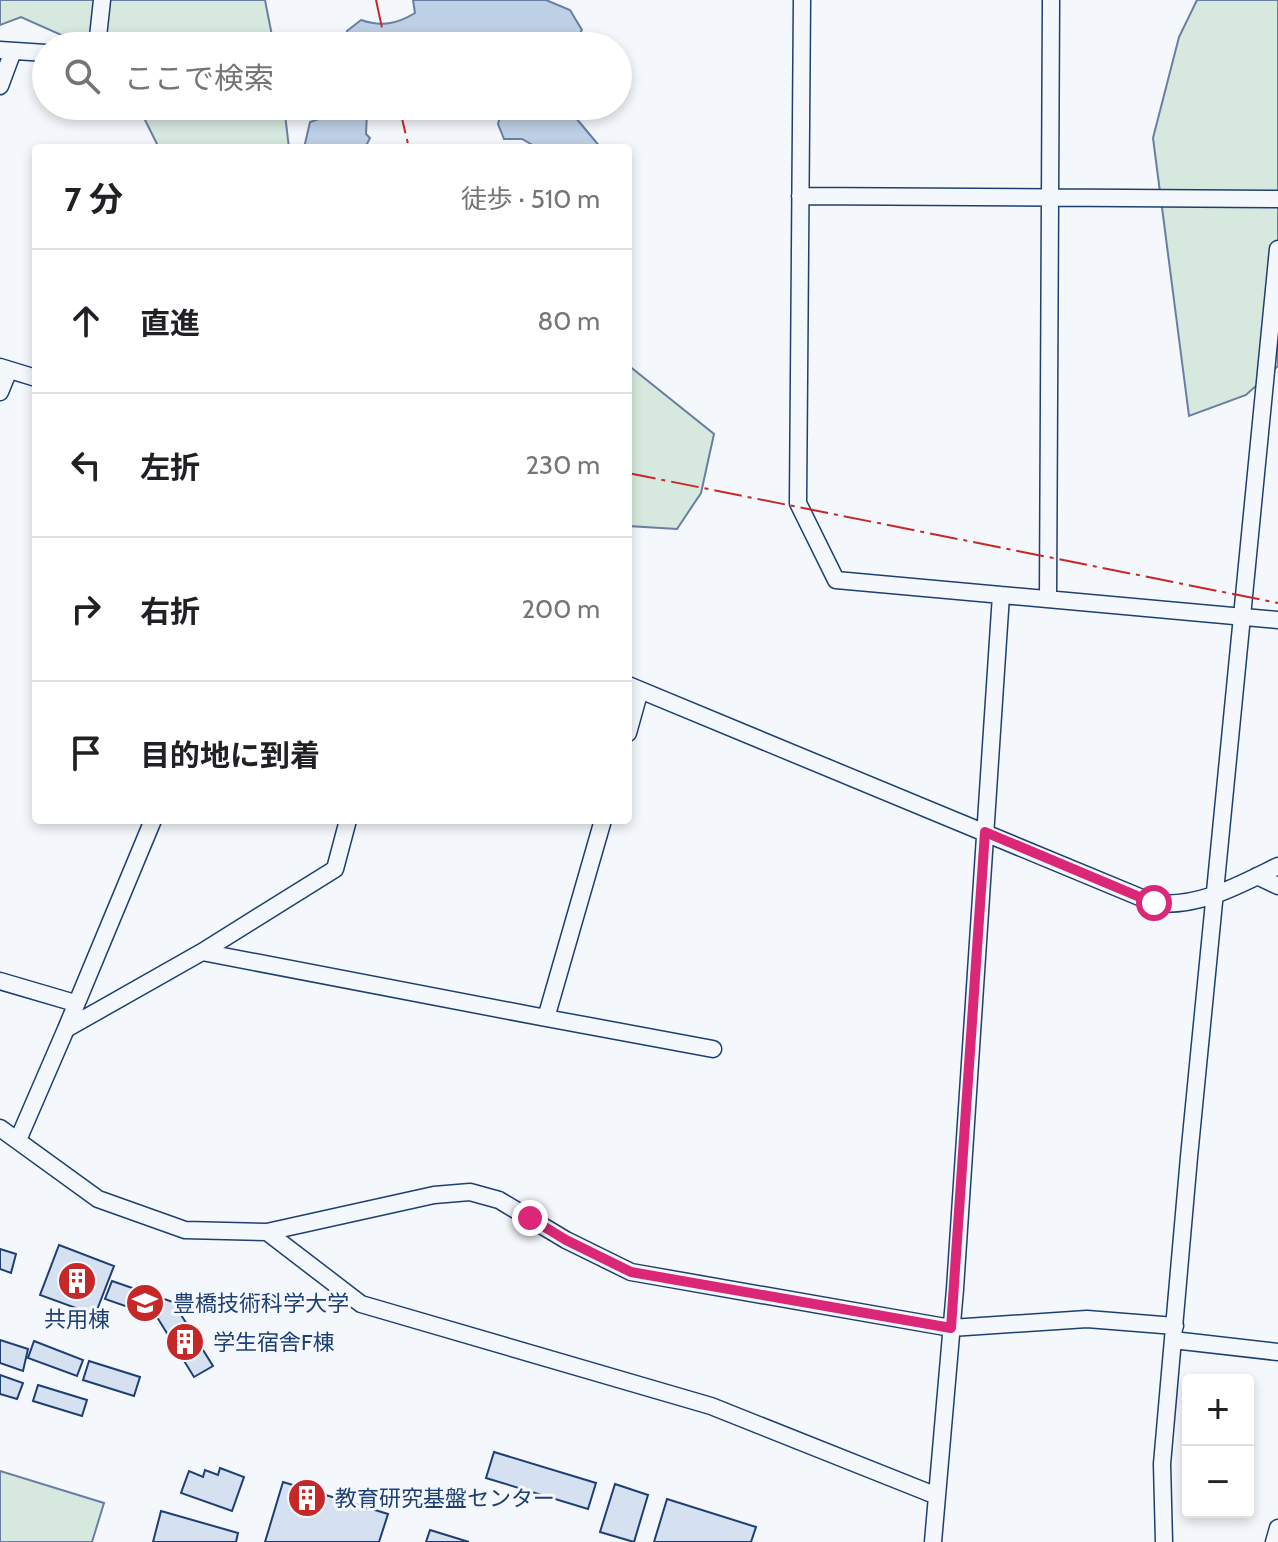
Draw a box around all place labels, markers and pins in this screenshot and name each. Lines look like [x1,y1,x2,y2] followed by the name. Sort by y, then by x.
[56,1260,98,1302] building icon: 共用棟
[124,1282,166,1324] school or university icon: 豊橋技術科学大学
[173,1290,349,1317] place label: 豊橋技術科学大学
[44,1306,110,1333] place label: 共用棟
[164,1321,206,1363] building icon: 学生宿舎F棟
[213,1329,335,1356] place label: 学生宿舎F棟
[286,1477,328,1519] building icon: 教育研究基盤センター
[335,1485,555,1512] place label: 教育研究基盤センター

